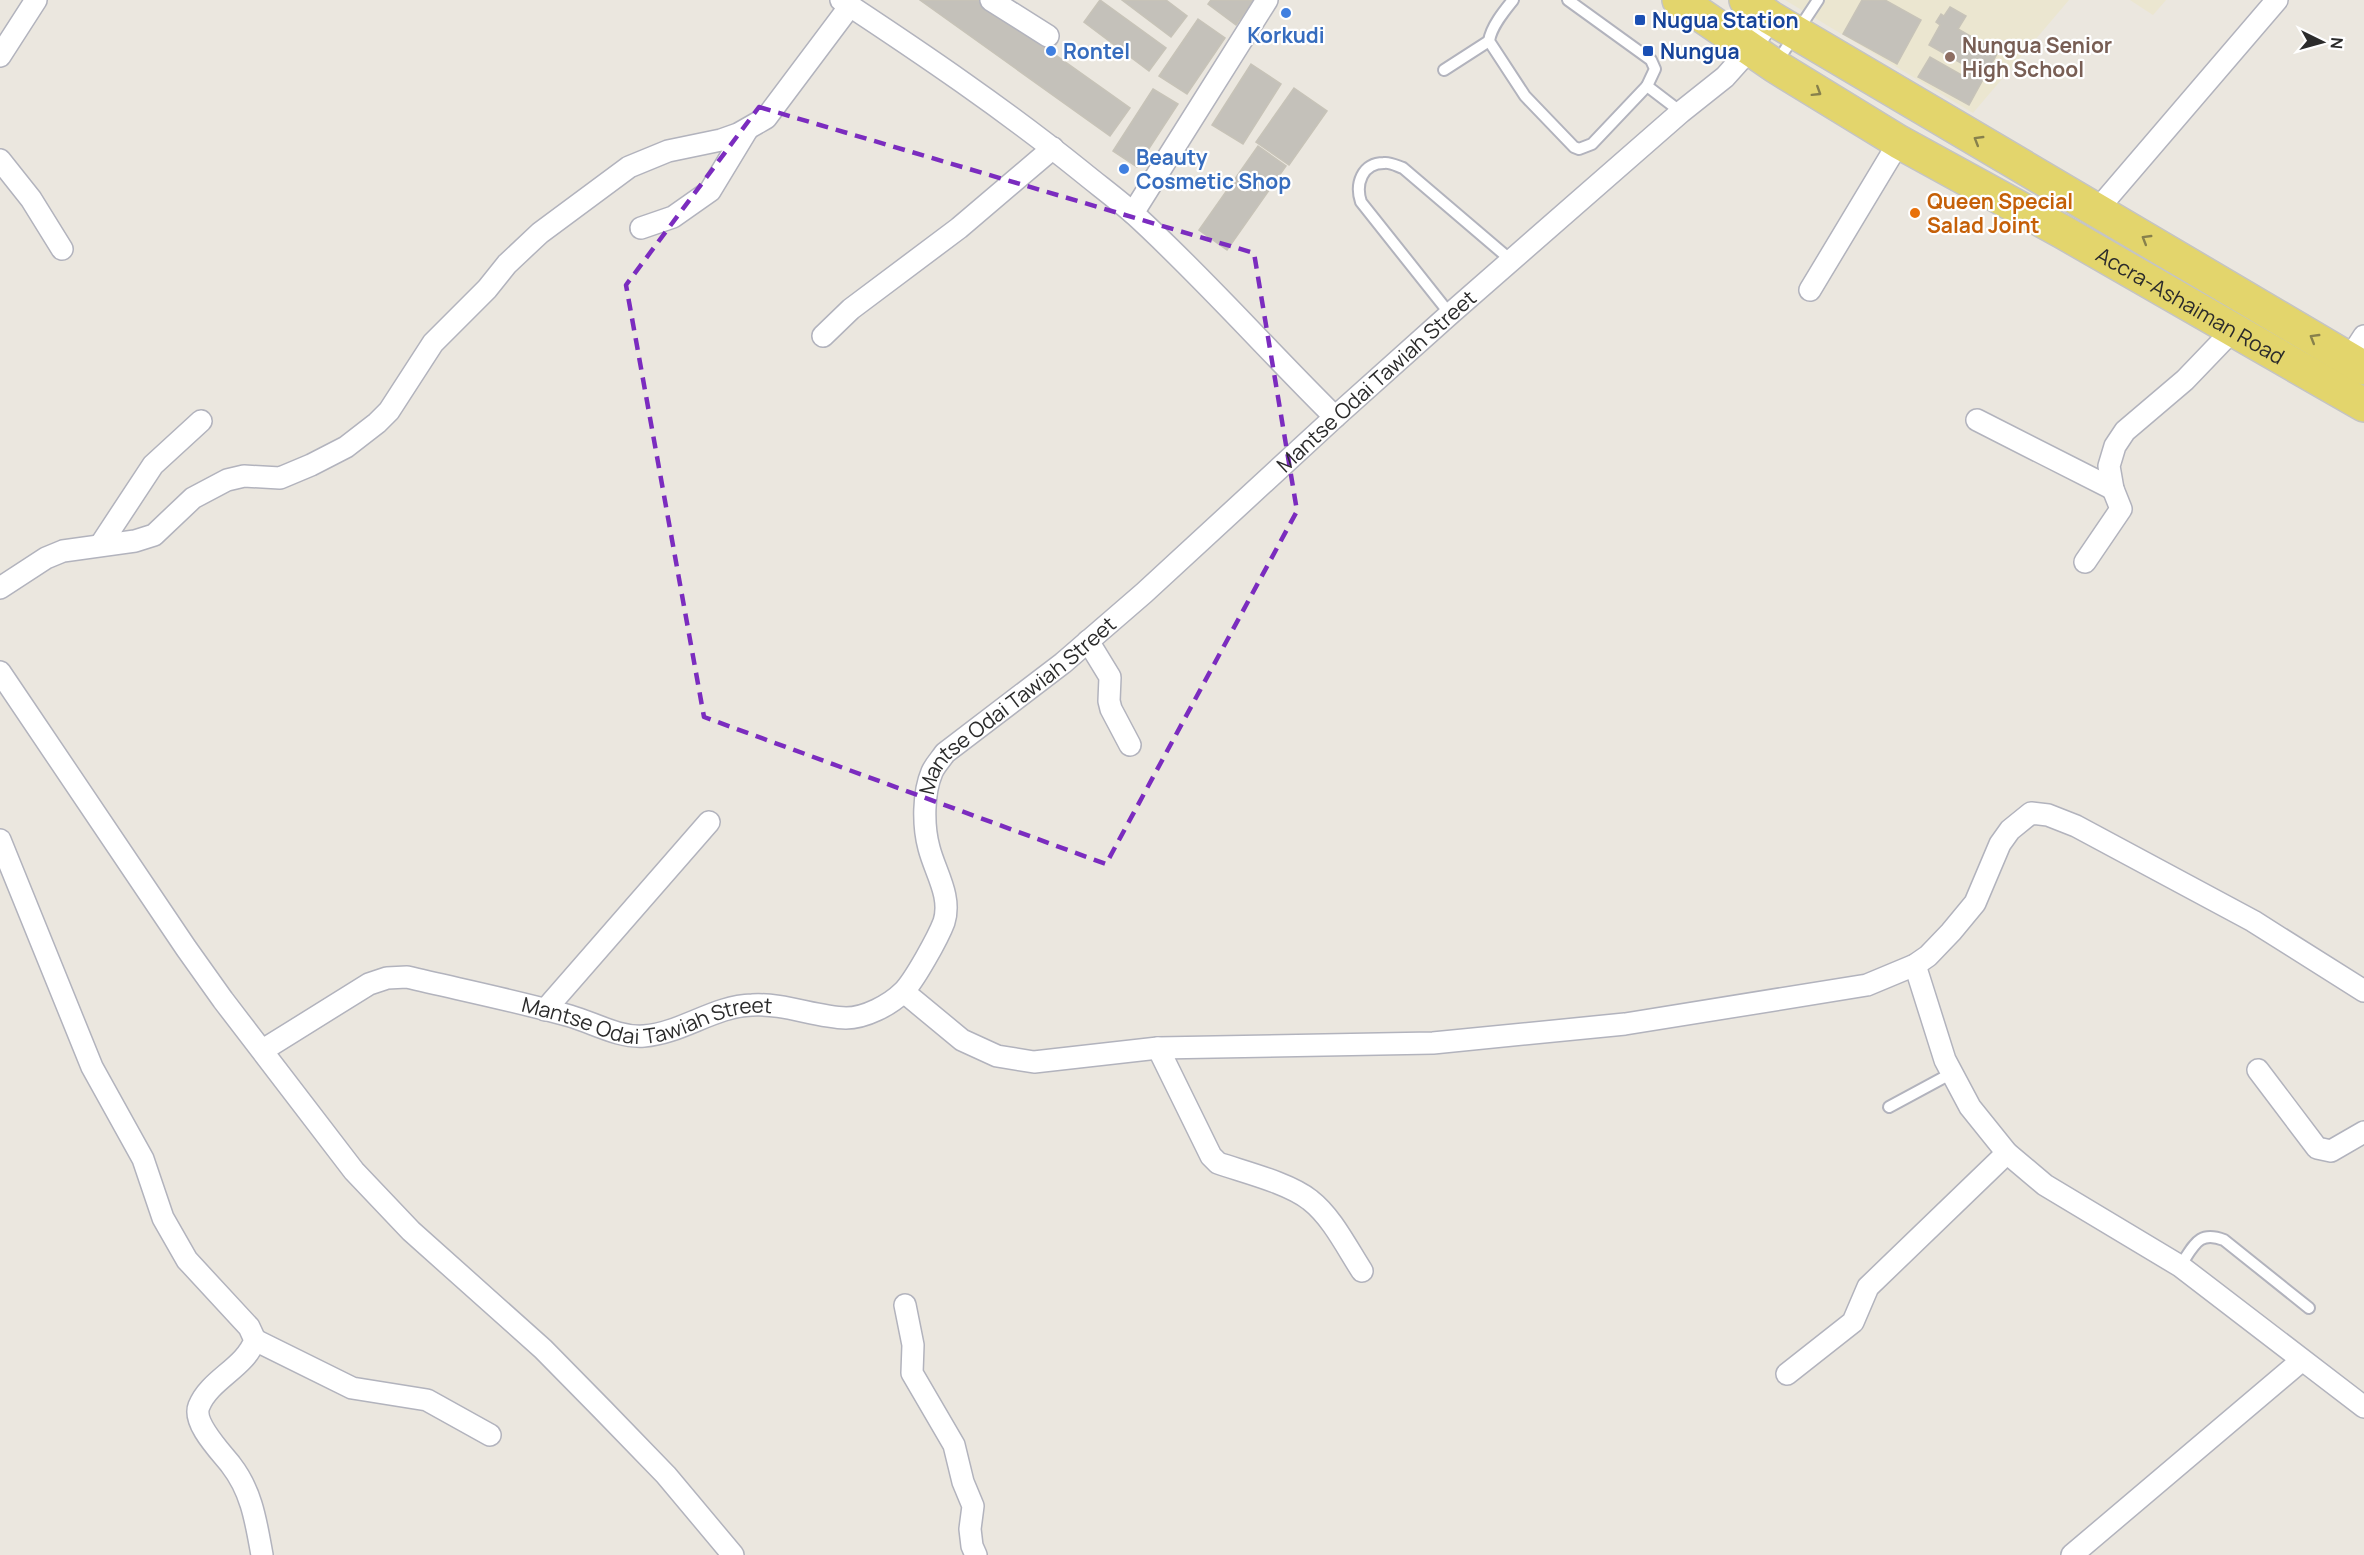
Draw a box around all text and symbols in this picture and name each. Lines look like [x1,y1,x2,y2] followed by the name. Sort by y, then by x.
[1279,6,1293,20] marker: Korkudi
[1652,6,1799,34] place label: Nugua Station
[2292,12,2352,72] north arrow
[1633,13,1647,27] marker: Nugua Station
[1247,21,1325,49] place label: Korkudi
[1962,31,2112,83] place label: Nungua Senior High School
[1063,37,1130,65] place label: Rontel
[1660,37,1740,65] place label: Nungua
[2325,37,2348,50] text: N
[1044,44,1058,58] marker: Rontel
[1641,44,1655,58] marker: Nungua
[1943,50,1957,64] marker: Nungua Senior High School
[1811,85,1821,97] one-way arrow
[1974,135,1984,147] one-way arrow
[1136,143,1291,195] place label: Beauty Cosmetic Shop
[1117,162,1131,176] marker: Beauty Cosmetic Shop
[1927,187,2073,239] place label: Queen Special Salad Joint
[1908,206,1922,220] marker: Queen Special Salad Joint
[2142,234,2152,246] one-way arrow
[2091,240,2290,370] street label: Accra-Ashaiman Road
[1270,284,1482,478] street label: Mantse Odai Tawiah Street
[2310,334,2320,345] one-way arrow
[912,610,1122,797] street label: Mantse Odai Tawiah Street
[519,990,773,1050] street label: Mantse Odai Tawiah Street

